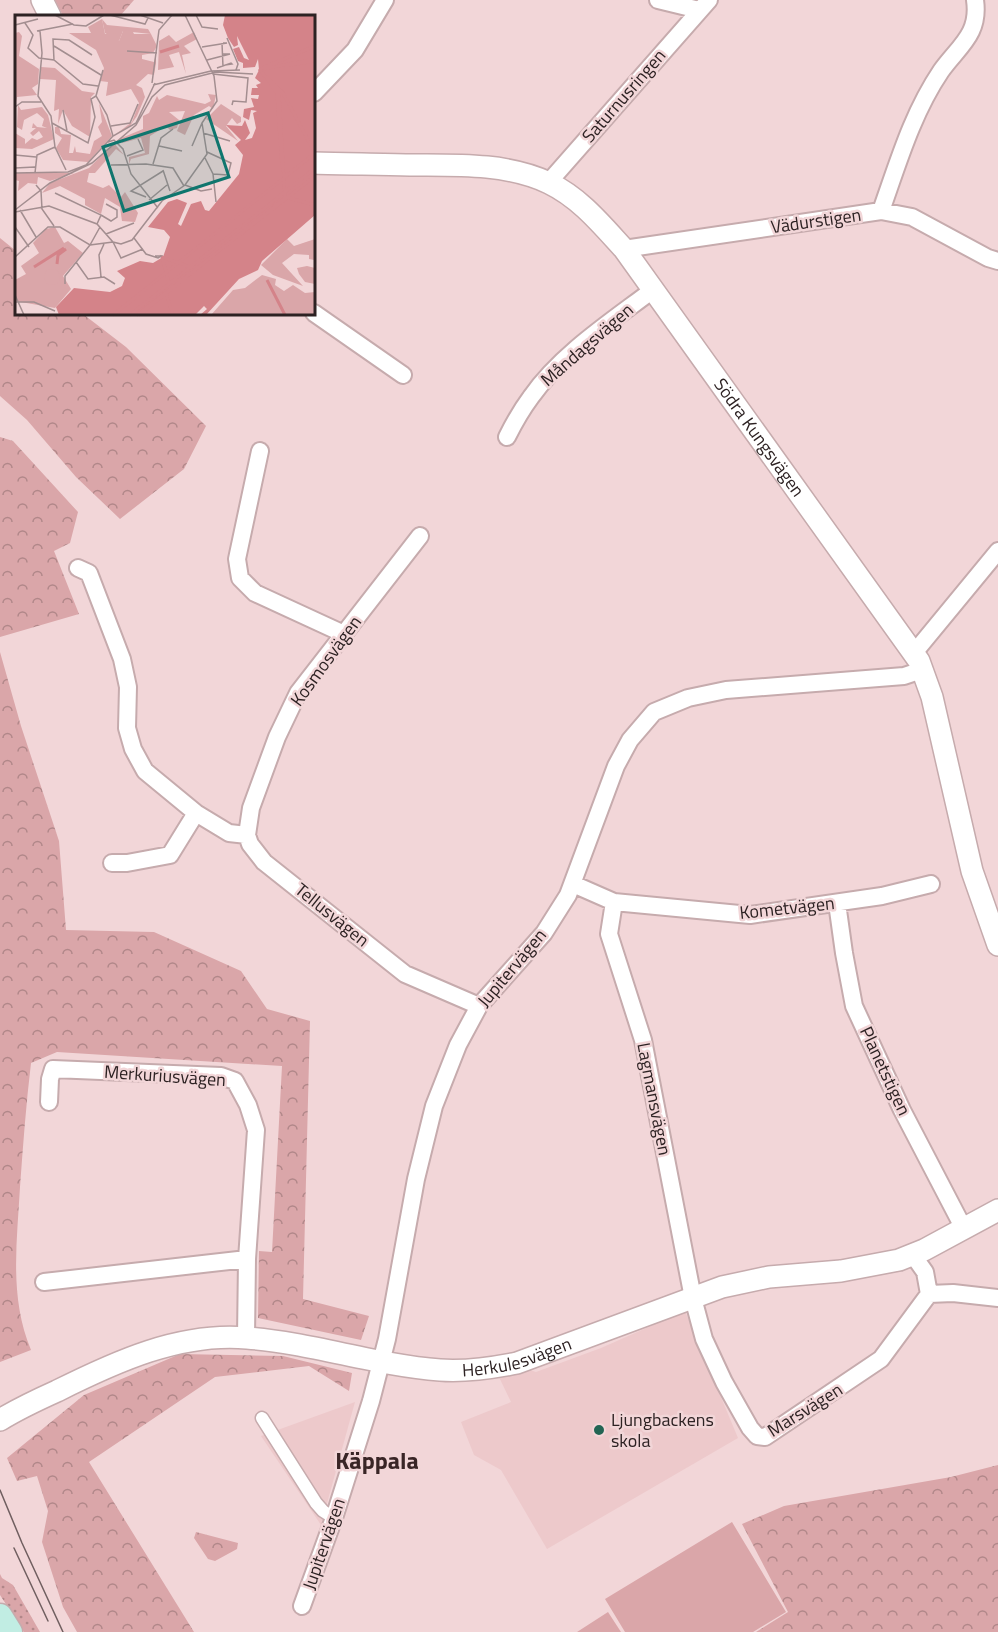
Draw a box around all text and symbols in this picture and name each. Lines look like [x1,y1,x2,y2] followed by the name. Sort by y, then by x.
[15,15,315,315] inset map
[575,43,672,148] street label: Saturnusringen
[769,201,863,240] street label: Vädurstigen
[534,297,639,393] street label: Måndagsvägen
[708,372,811,502] street label: Södra Kungsvägen
[283,610,368,712] street label: Kosmosvägen
[289,876,375,953] street label: Tellusvägen
[738,889,836,926] street label: Kometvägen
[471,922,553,1013] street label: Jupitervägen
[853,1022,918,1120] street label: Planetstigen
[630,1040,679,1158] street label: Lagmansvägen
[103,1058,227,1093] street label: Merkuriusvägen
[461,1330,575,1383] street label: Herkulesvägen
[762,1376,848,1443] street label: Marsvägen
[611,1406,714,1454] place label: Ljungbackens skola
[592,1423,606,1437] marker: Ljungbackens skola
[335,1442,419,1478] district label: Käppala
[295,1494,352,1593] street label: Jupitervägen

